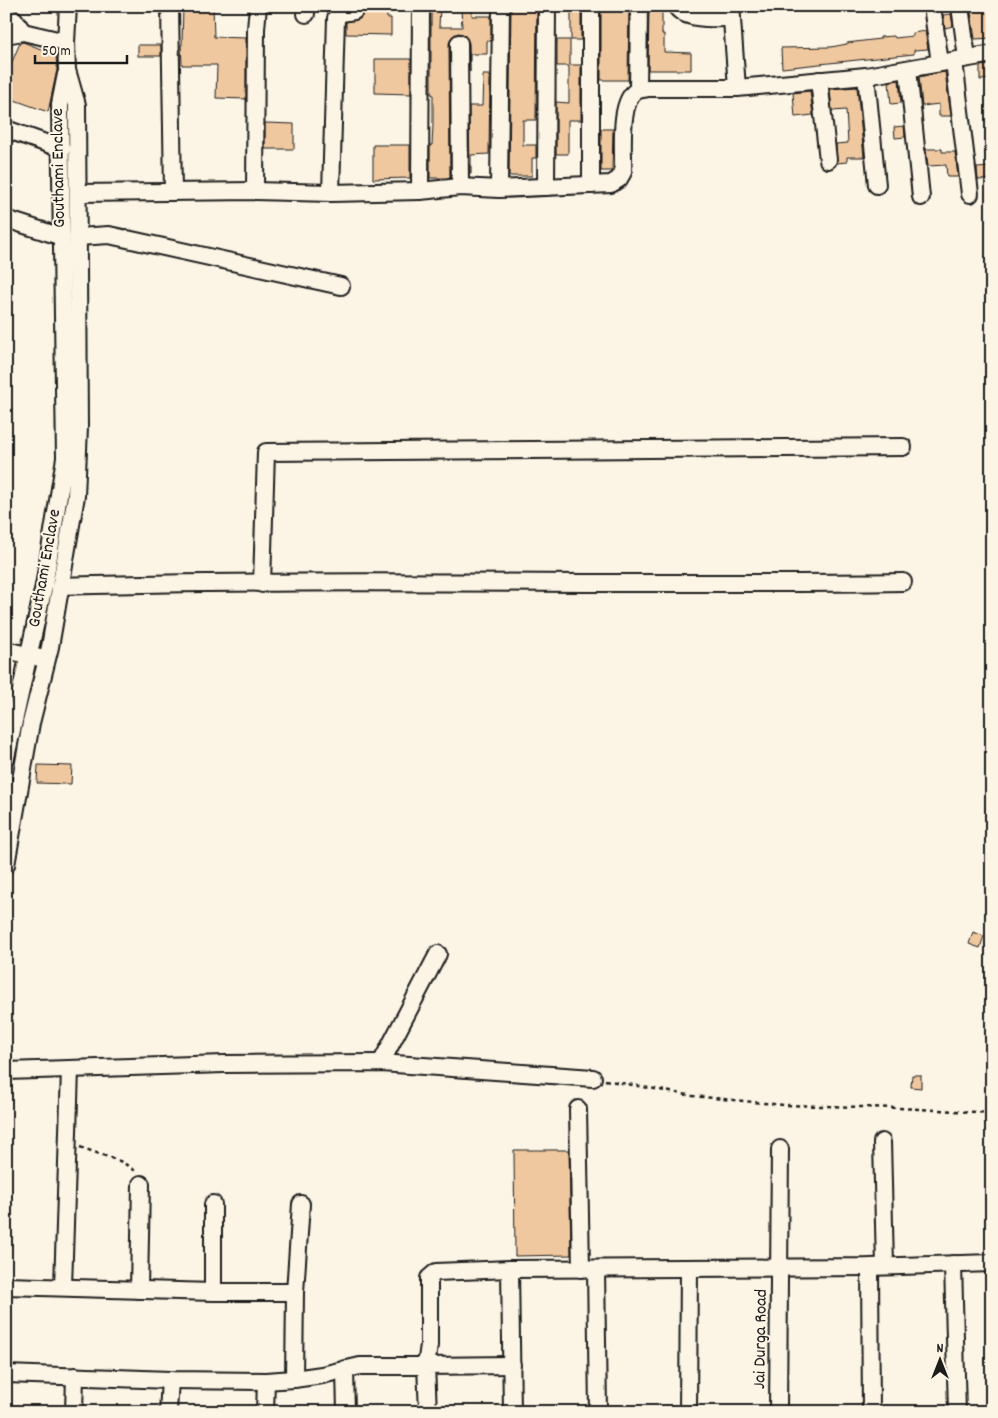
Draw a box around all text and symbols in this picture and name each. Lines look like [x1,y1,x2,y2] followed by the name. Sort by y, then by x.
[35,32,128,64] scale bar
[42,41,71,63] text: 50 m
[46,108,73,228] street label: Gouthami Enclave
[23,507,68,630] street label: Gouthami Enclave
[748,1289,775,1389] street label: Jai Durga Road
[916,1336,966,1386] north arrow
[937,1339,944,1359] text: N

